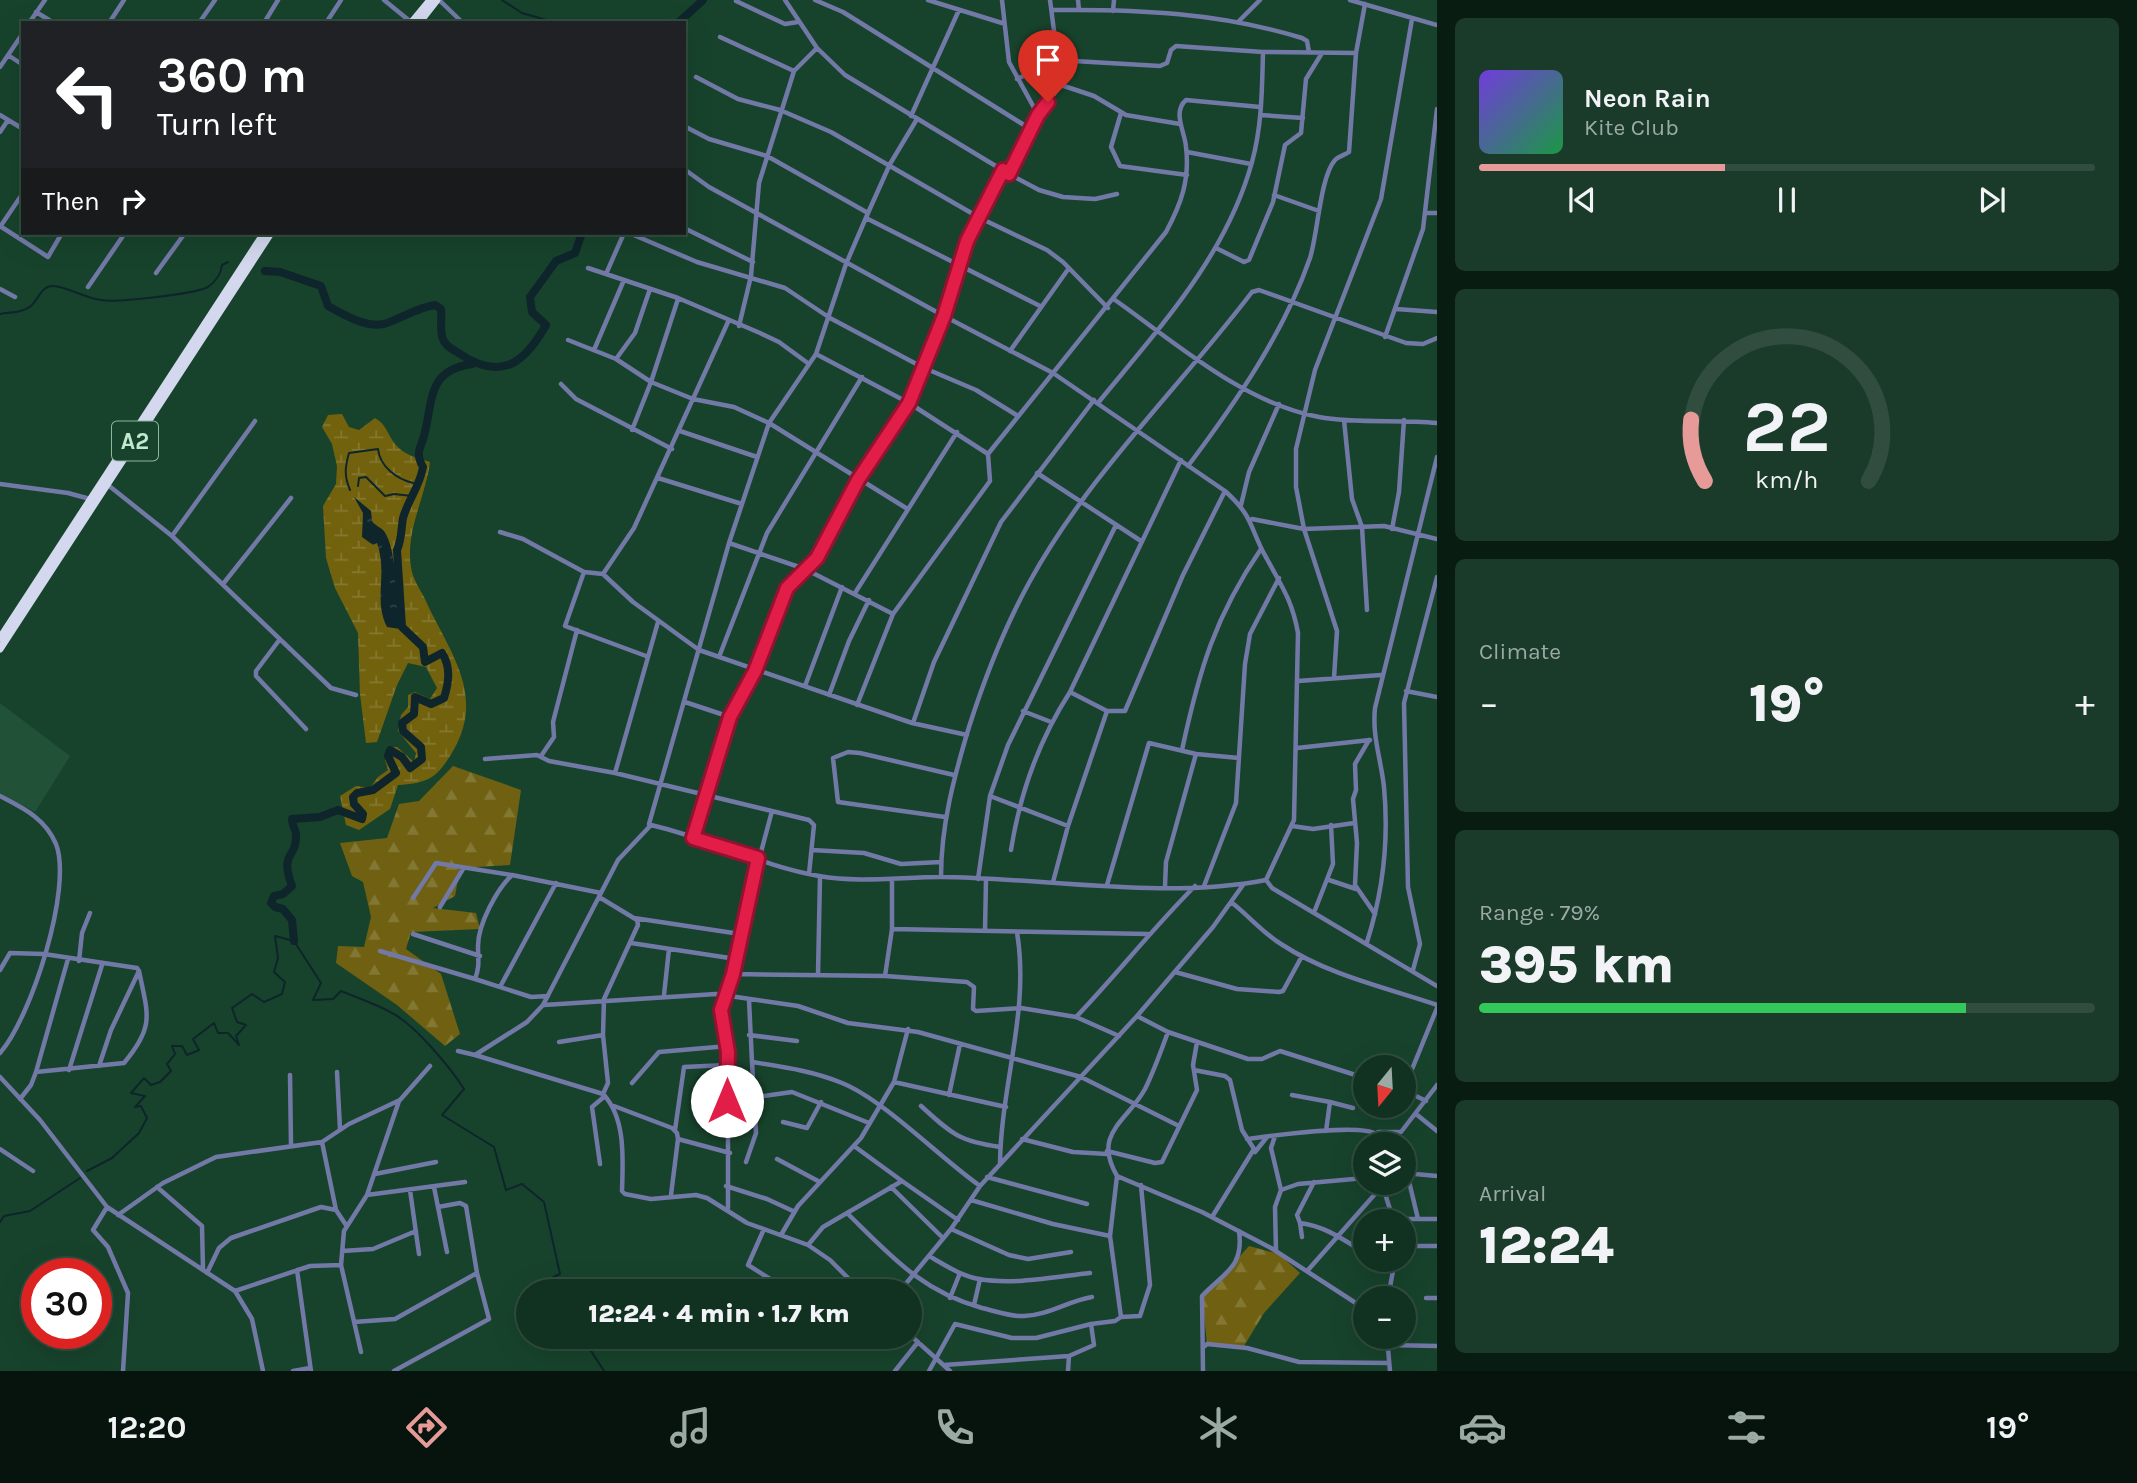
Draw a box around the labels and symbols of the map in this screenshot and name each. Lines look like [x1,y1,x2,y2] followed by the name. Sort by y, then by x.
[1018,30,1078,102] pin
[112,422,158,461] road number: A2
[1353,1055,1416,1118] north arrow
[690,1064,764,1138] position arrow
[21,1258,112,1349] speed limit sign: 30

